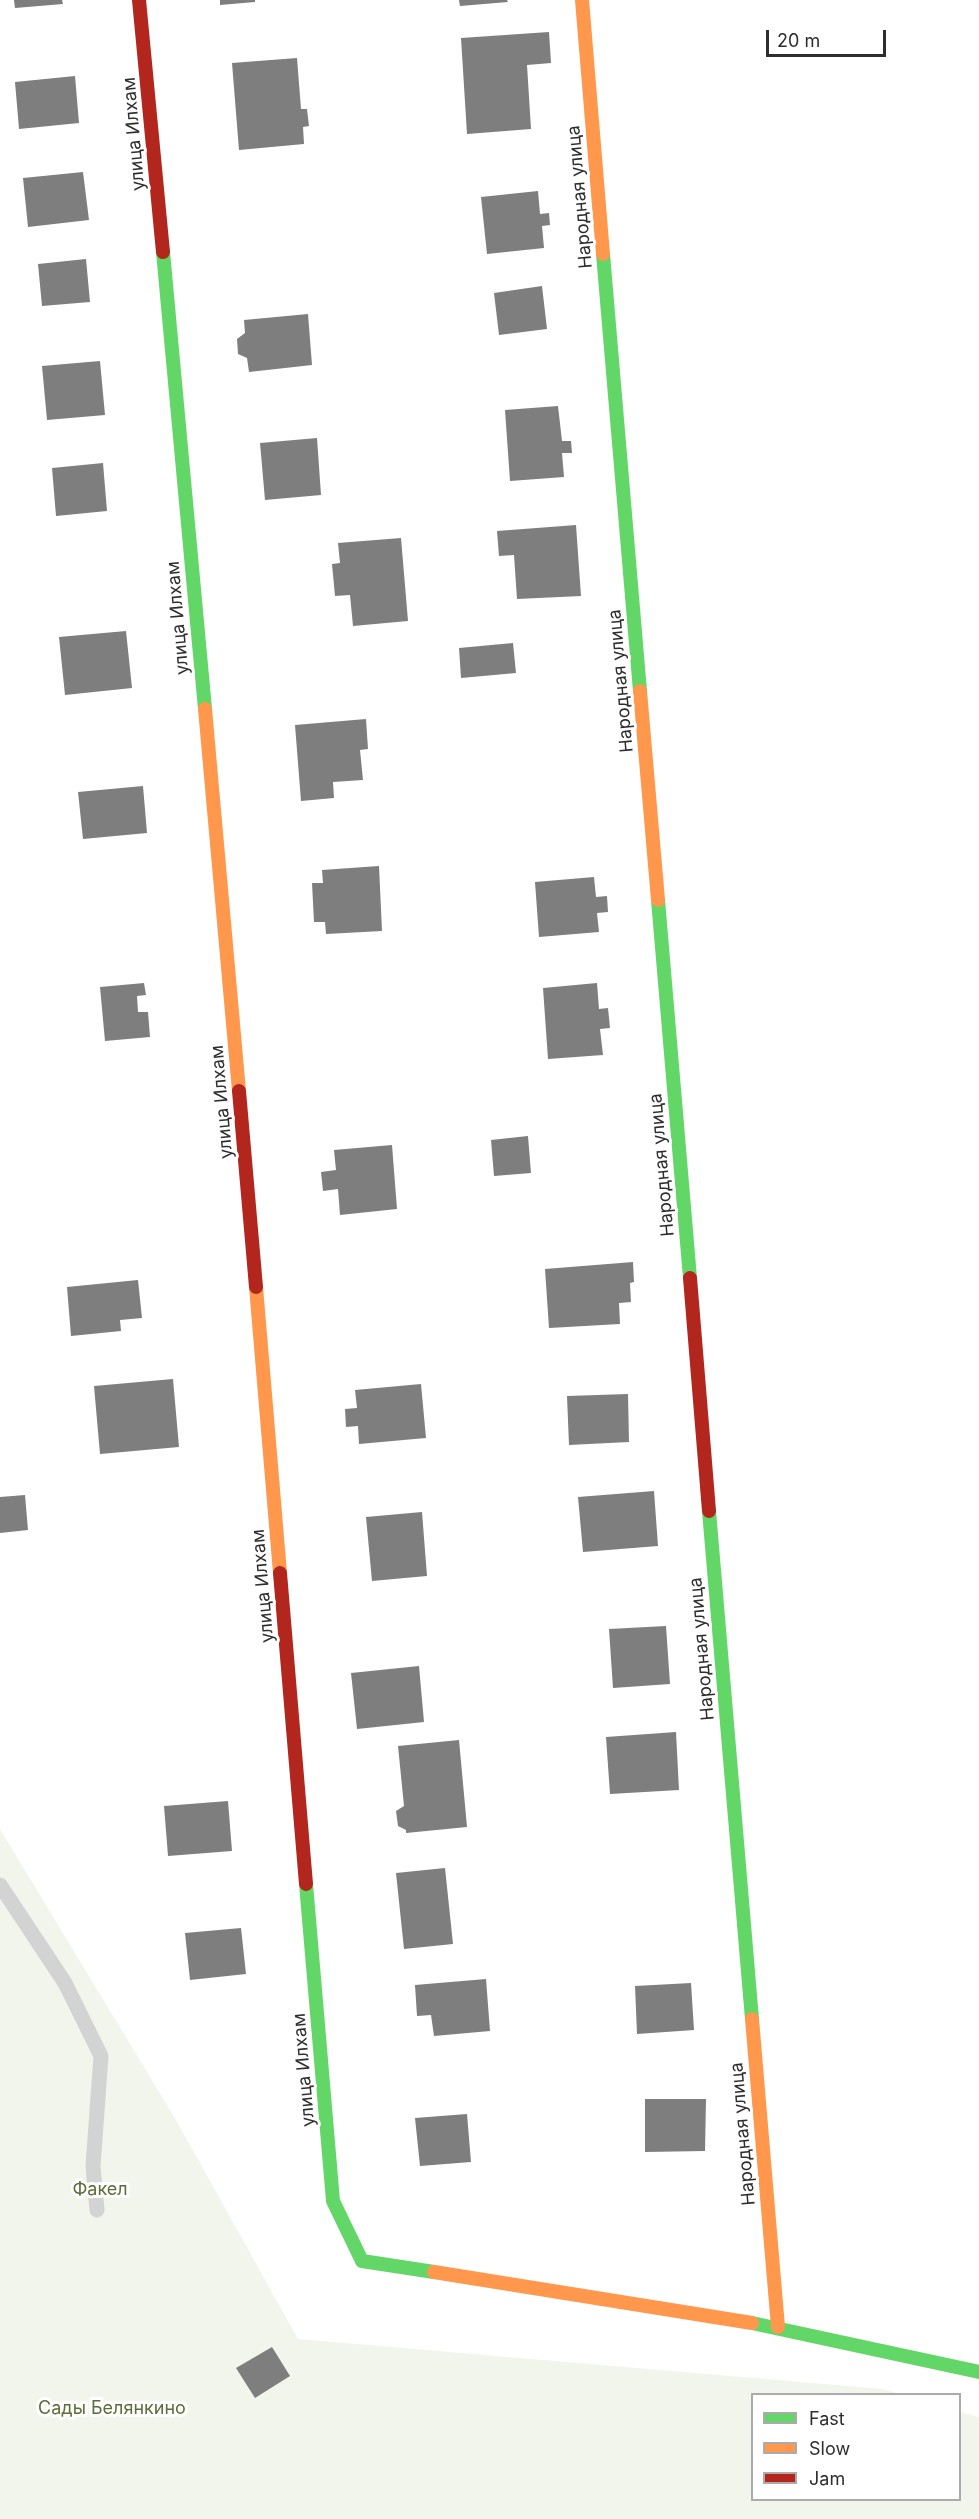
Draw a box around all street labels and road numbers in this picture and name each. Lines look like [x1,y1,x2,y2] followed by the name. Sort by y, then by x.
[118,76,150,192] street label: улица Илхам
[563,125,597,269] street label: Народная улица
[162,560,194,676] street label: улица Илхам
[604,609,638,753] street label: Народная улица
[206,1044,238,1160] street label: улица Илхам
[645,1093,679,1237] street label: Народная улица
[247,1528,279,1644] street label: улица Илхам
[685,1577,719,1721] street label: Народная улица
[288,2012,320,2128] street label: улица Илхам
[726,2062,760,2206] street label: Народная улица

